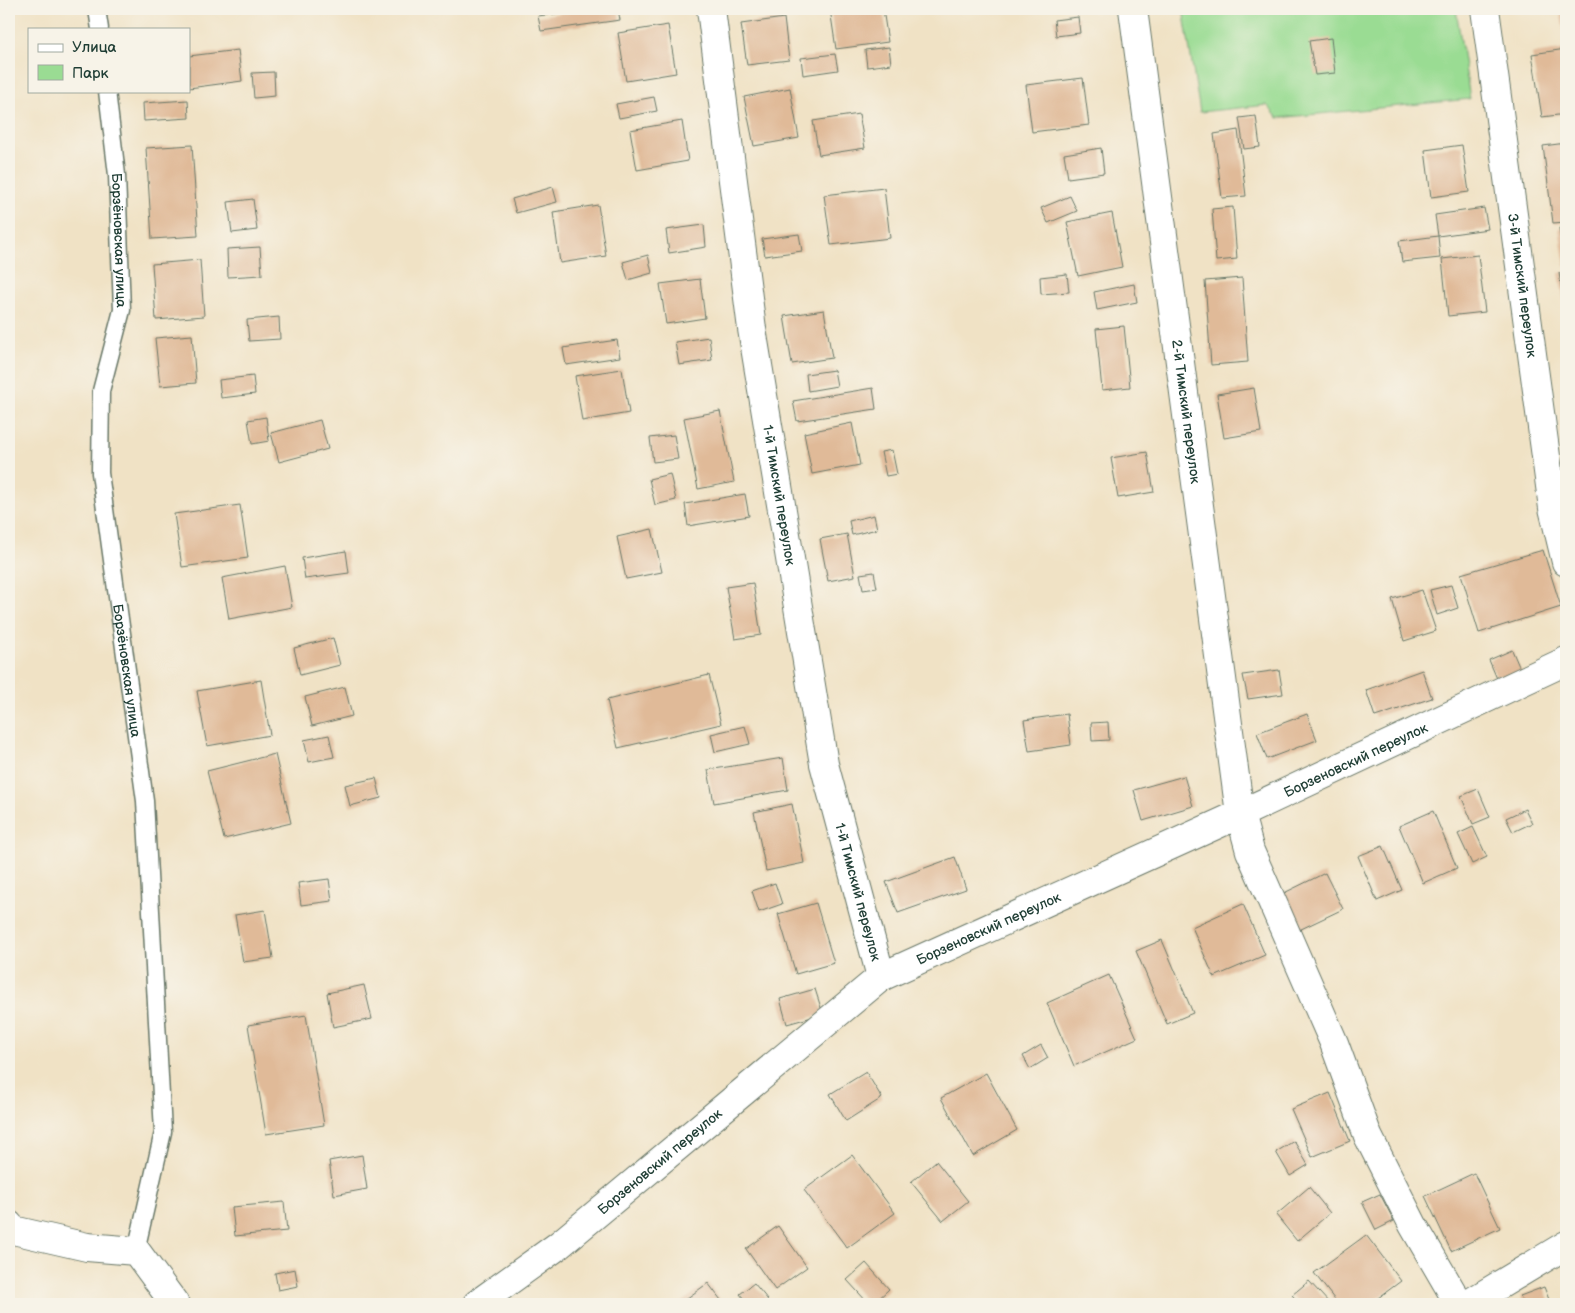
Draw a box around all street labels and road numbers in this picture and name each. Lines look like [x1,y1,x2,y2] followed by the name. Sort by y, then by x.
[108,173,130,309] street label: Борзёновская улица
[1504,212,1540,359] street label: 3-й Тимский переулок
[1168,338,1204,485] street label: 2-й Тимский переулок
[759,424,799,567] street label: 1-й Тимский переулок
[109,603,144,739] street label: Борзёновская улица
[1281,719,1431,801] street label: Борзеновский переулок
[831,821,885,964] street label: 1-й Тимский переулок
[914,888,1064,969] street label: Борзеновский переулок
[594,1105,726,1218] street label: Борзеновский переулок

